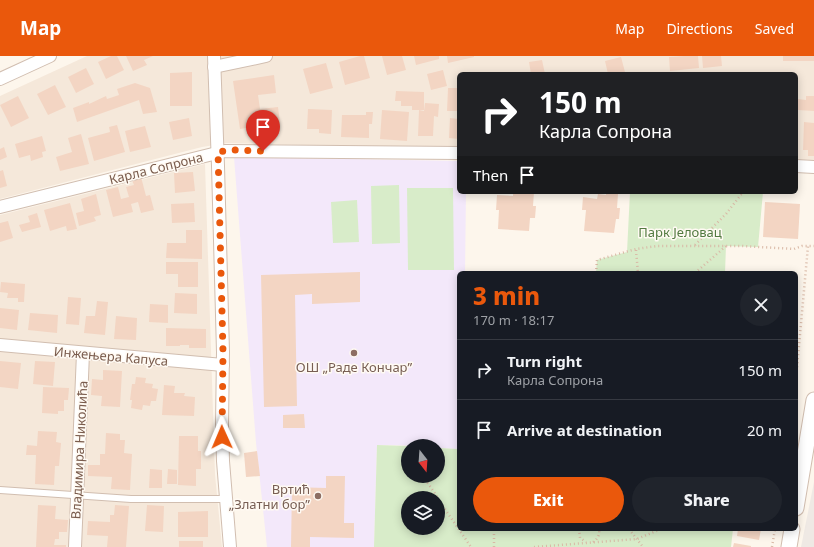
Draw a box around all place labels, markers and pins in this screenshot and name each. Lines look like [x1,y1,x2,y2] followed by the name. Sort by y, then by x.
[246,110,280,151] pin
[349,348,359,358] marker: ОШ „Раде Кончар”
[296,358,413,376] place label: ОШ „Раде Кончар”
[229,480,310,513] place label: Вртић „Златни бор”
[313,491,323,501] marker: Вртић „Златни бор”

